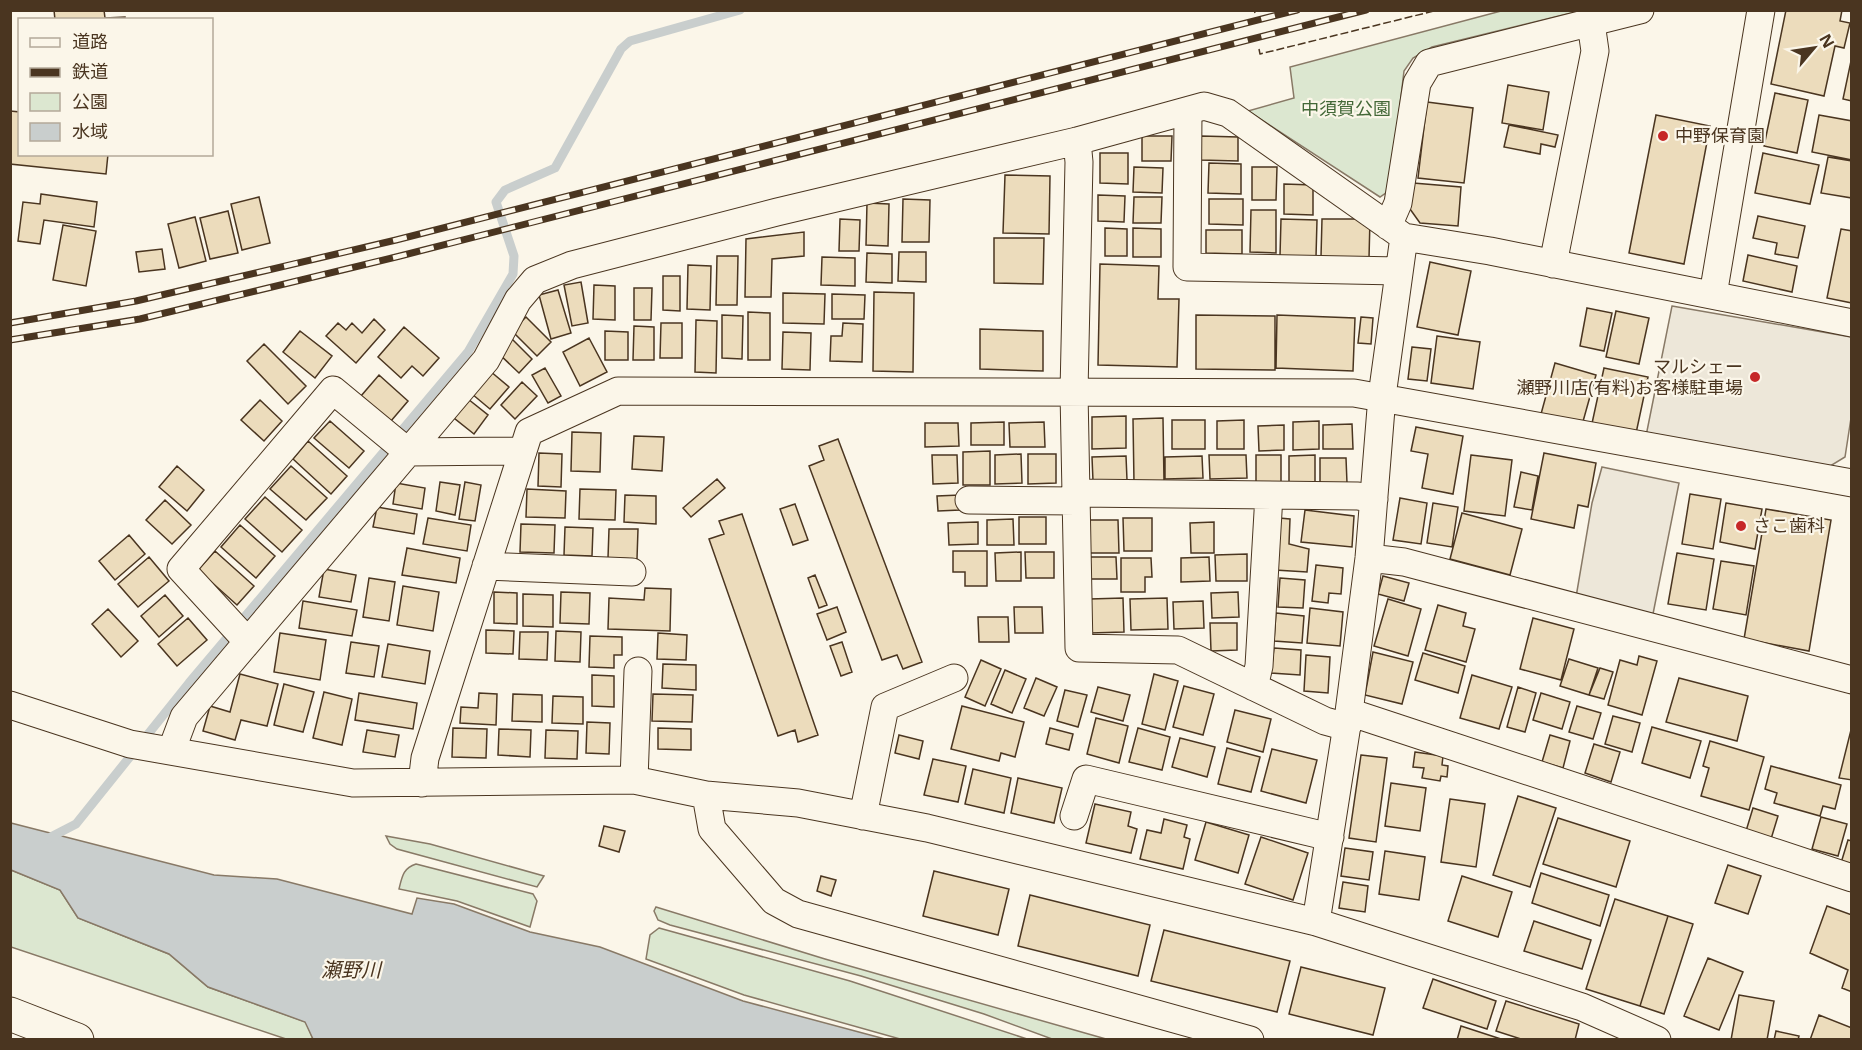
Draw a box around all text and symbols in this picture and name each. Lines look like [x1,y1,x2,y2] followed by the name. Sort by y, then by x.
[18,18,213,156] legend
[1784,18,1844,78] north arrow
[72,29,108,53] text: 道路
[1814,30,1840,52] text: N
[72,59,108,83] text: 鉄道
[72,89,108,113] text: 公園
[1301,96,1391,120] park label: 中須賀公園
[72,119,108,143] text: 水域
[1675,123,1765,147] place label: 中野保育園
[1656,129,1670,143] marker: 中野保育園
[1516,354,1743,399] place label: マルシェー 瀬野川店(有料)お客様駐車場
[1748,370,1762,384] marker: マルシェー 瀬野川店(有料)お客様駐車場
[1753,513,1825,537] place label: さこ歯科
[1734,519,1748,533] marker: さこ歯科
[321,956,383,983] water label: 瀬野川

